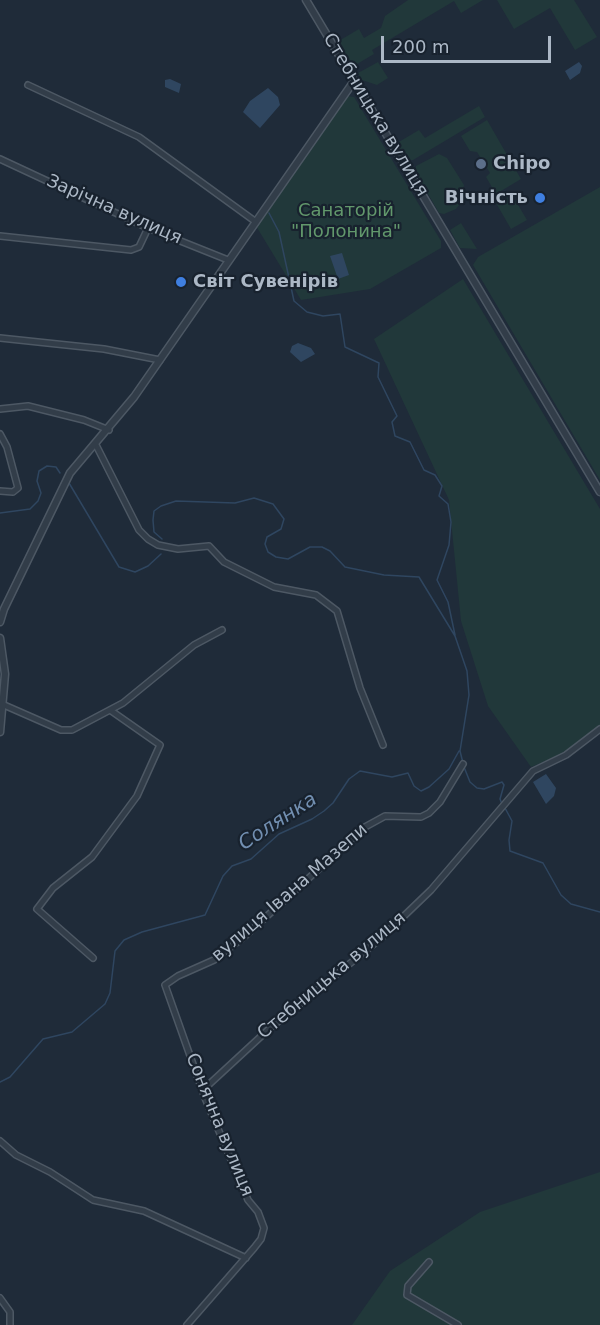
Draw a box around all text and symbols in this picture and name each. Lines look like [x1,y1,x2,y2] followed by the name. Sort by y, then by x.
[384,24,554,62] scale bar
[318,29,432,201] street label: Стебницька вулиця
[392,36,450,57] text: 200 m
[493,153,550,175] place label: Chipo
[474,157,488,171] marker: Chipo
[43,171,185,249] street label: Зарічна вулиця
[445,187,528,209] place label: Вічність
[533,191,547,205] marker: Вічність
[291,200,401,242] park label: Санаторій "Полонина"
[193,271,338,293] place label: Світ Сувенірів
[174,275,188,289] marker: Світ Сувенірів
[234,788,322,856] water label: Солянка
[208,819,372,967] street label: вулиця Івана Мазепи
[254,908,410,1044] street label: Стебницька вулиця
[180,1050,258,1200] street label: Сонячна вулиця

